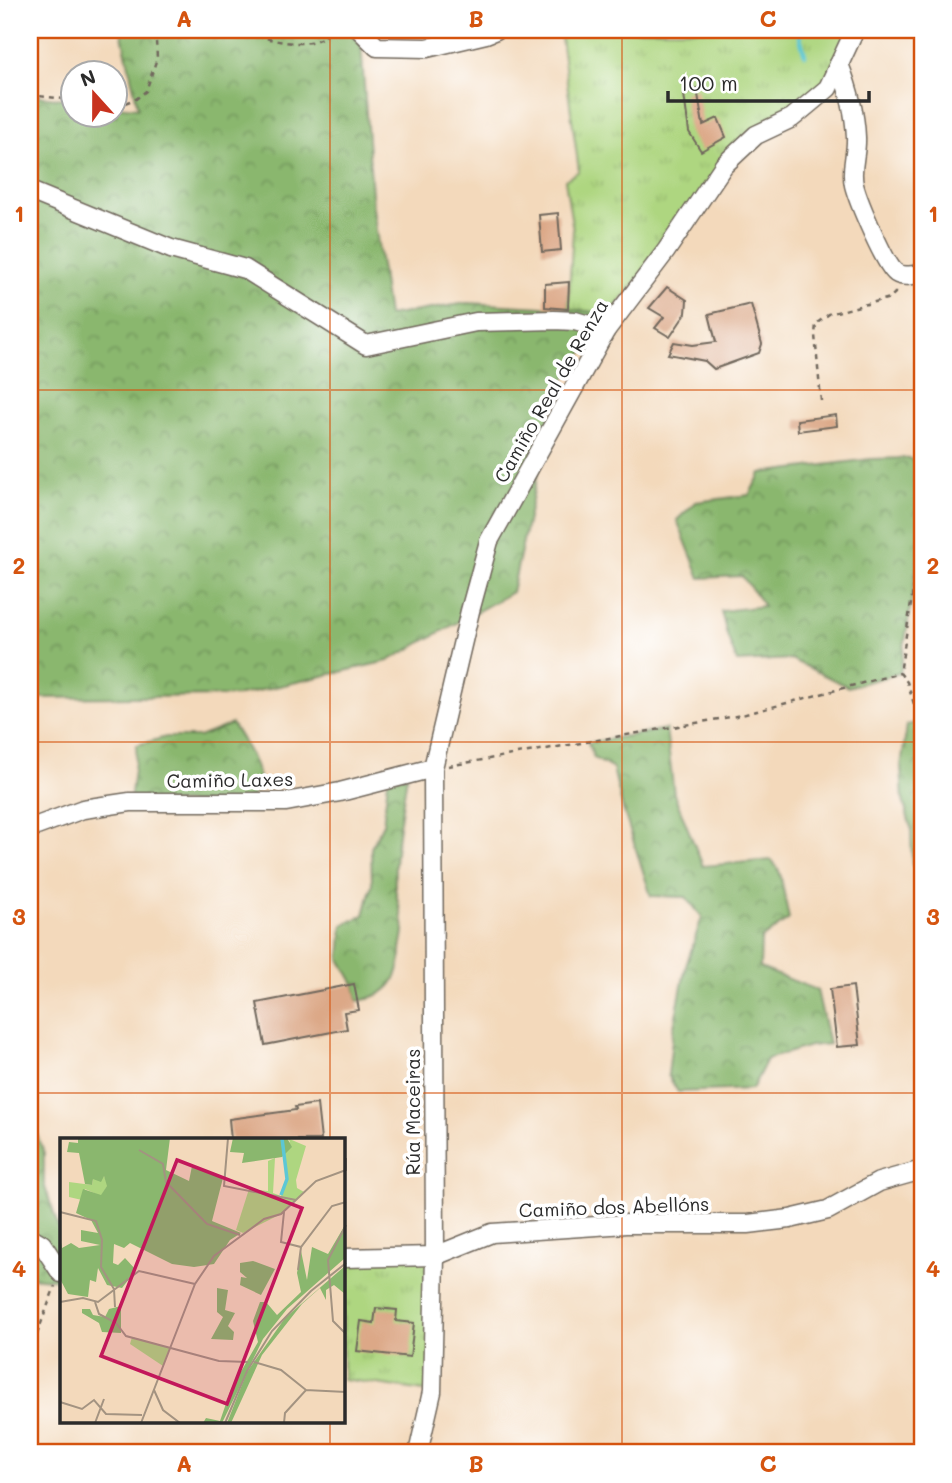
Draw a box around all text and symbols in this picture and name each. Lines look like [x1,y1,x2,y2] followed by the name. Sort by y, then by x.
[176,3,192,33] text: A
[468,3,484,33] text: B
[759,3,777,33] text: C
[60,60,130,130] north arrow
[668,60,870,104] scale bar
[77,63,99,92] text: N
[679,69,738,96] text: 100 m
[14,198,24,228] text: 1
[928,198,938,228] text: 1
[488,295,613,487] street label: Camiño Real de Renza
[13,550,25,580] text: 2
[927,550,939,580] text: 2
[166,766,294,793] street label: Camiño Laxes
[12,901,26,931] text: 3
[926,901,940,931] text: 3
[400,1049,425,1175] street label: Rúa Maceiras
[60,1138,345,1424] inset map
[518,1191,710,1222] street label: Camiño dos Abellóns
[12,1253,26,1283] text: 4
[926,1253,940,1283] text: 4
[176,1448,192,1478] text: A
[468,1448,484,1478] text: B
[759,1448,777,1478] text: C

